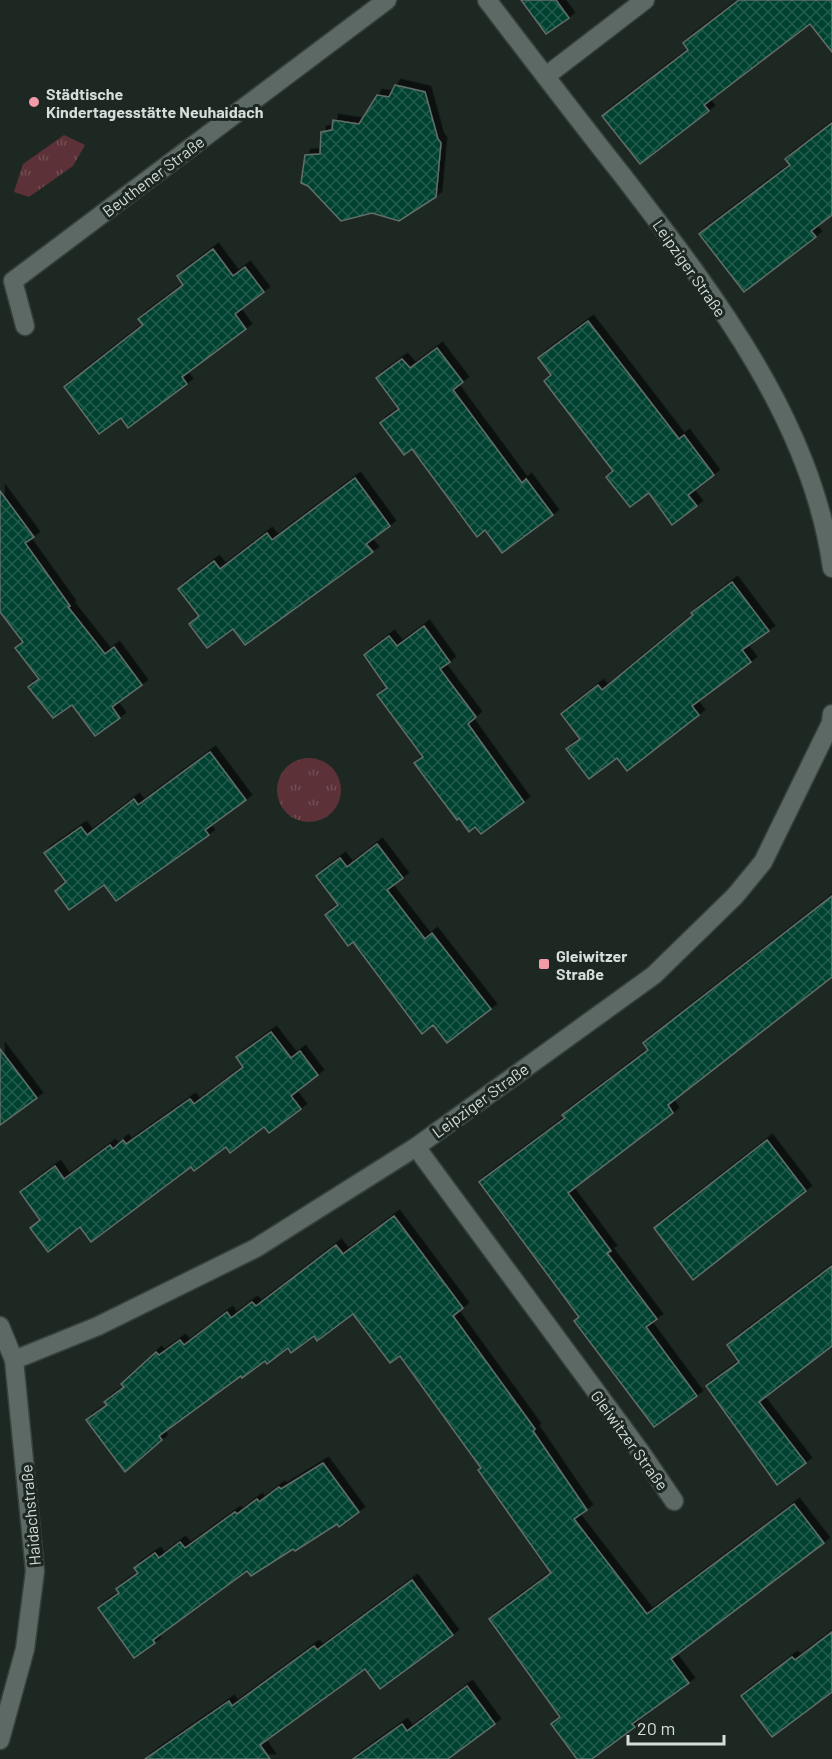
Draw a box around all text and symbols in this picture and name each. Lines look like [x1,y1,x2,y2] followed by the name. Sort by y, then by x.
[46,84,264,121] place label: Städtische Kindertagesstätte Neuhaidach
[27,95,41,109] marker: Städtische Kindertagesstätte Neuhaidach
[98,132,208,220] street label: Beuthener Straße
[649,216,731,320] street label: Leipziger Straße
[556,946,627,983] place label: Gleiwitzer Straße
[537,957,551,971] marker: Gleiwitzer Straße
[428,1059,532,1141] street label: Leipziger Straße
[587,1386,673,1494] street label: Gleiwitzer Straße
[16,1464,44,1566] street label: Haidachstraße
[628,1708,724,1746] scale bar
[637,1717,675,1739] text: 20 m

